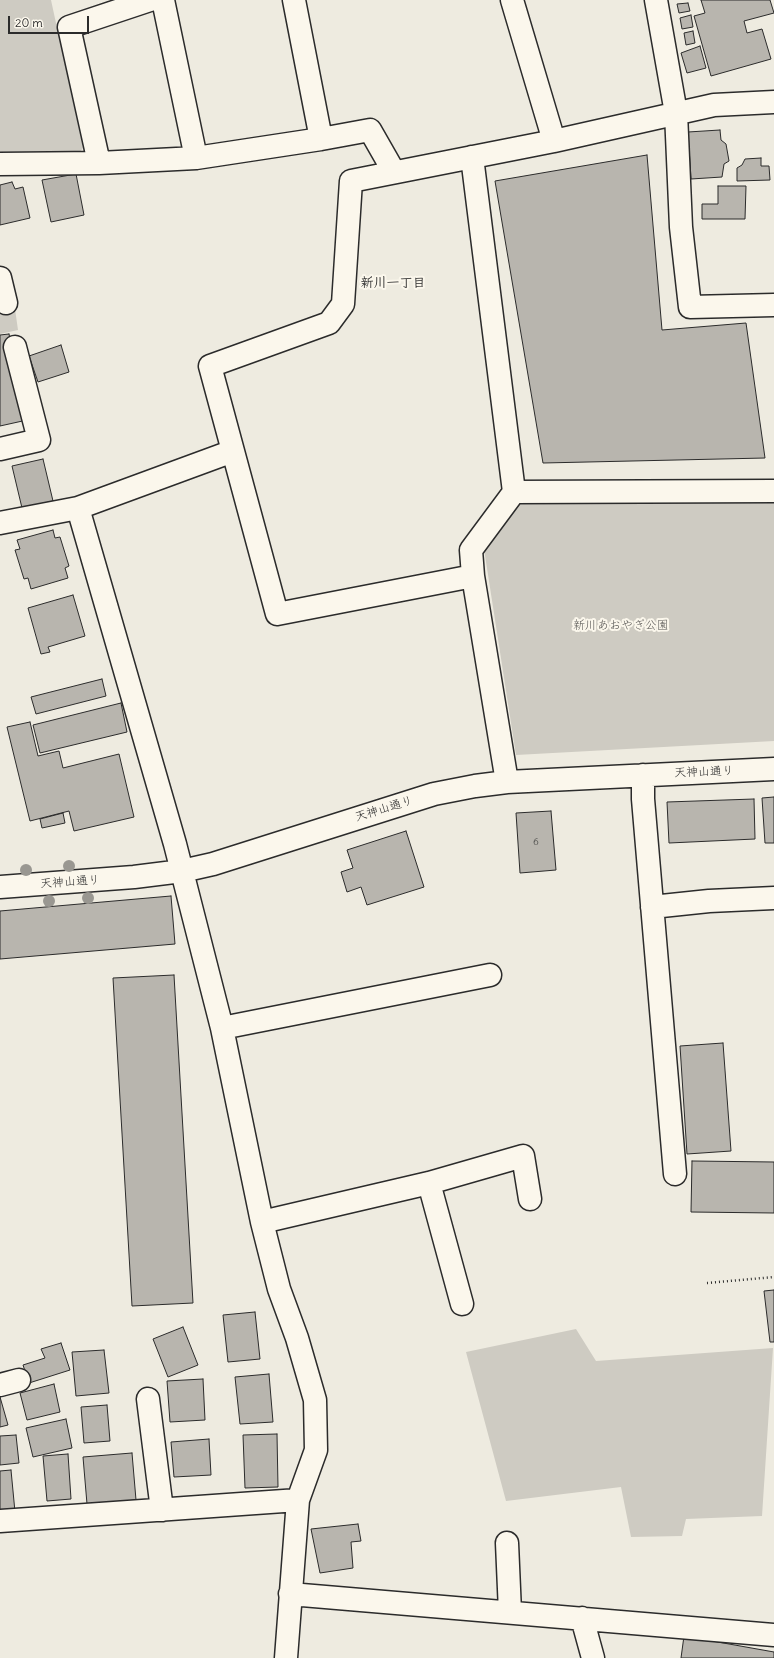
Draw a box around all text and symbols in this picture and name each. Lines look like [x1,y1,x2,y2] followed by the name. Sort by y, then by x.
[10,8,91,34] scale bar
[15,15,43,30] text: 20 m
[361,275,425,291] district label: 新川一丁目
[573,619,669,633] park label: 新川あおやぎ公園
[674,764,734,780] street label: 天神山通り
[353,793,415,825] street label: 天神山通り
[533,836,539,848] house number: 6
[40,873,100,891] street label: 天神山通り

